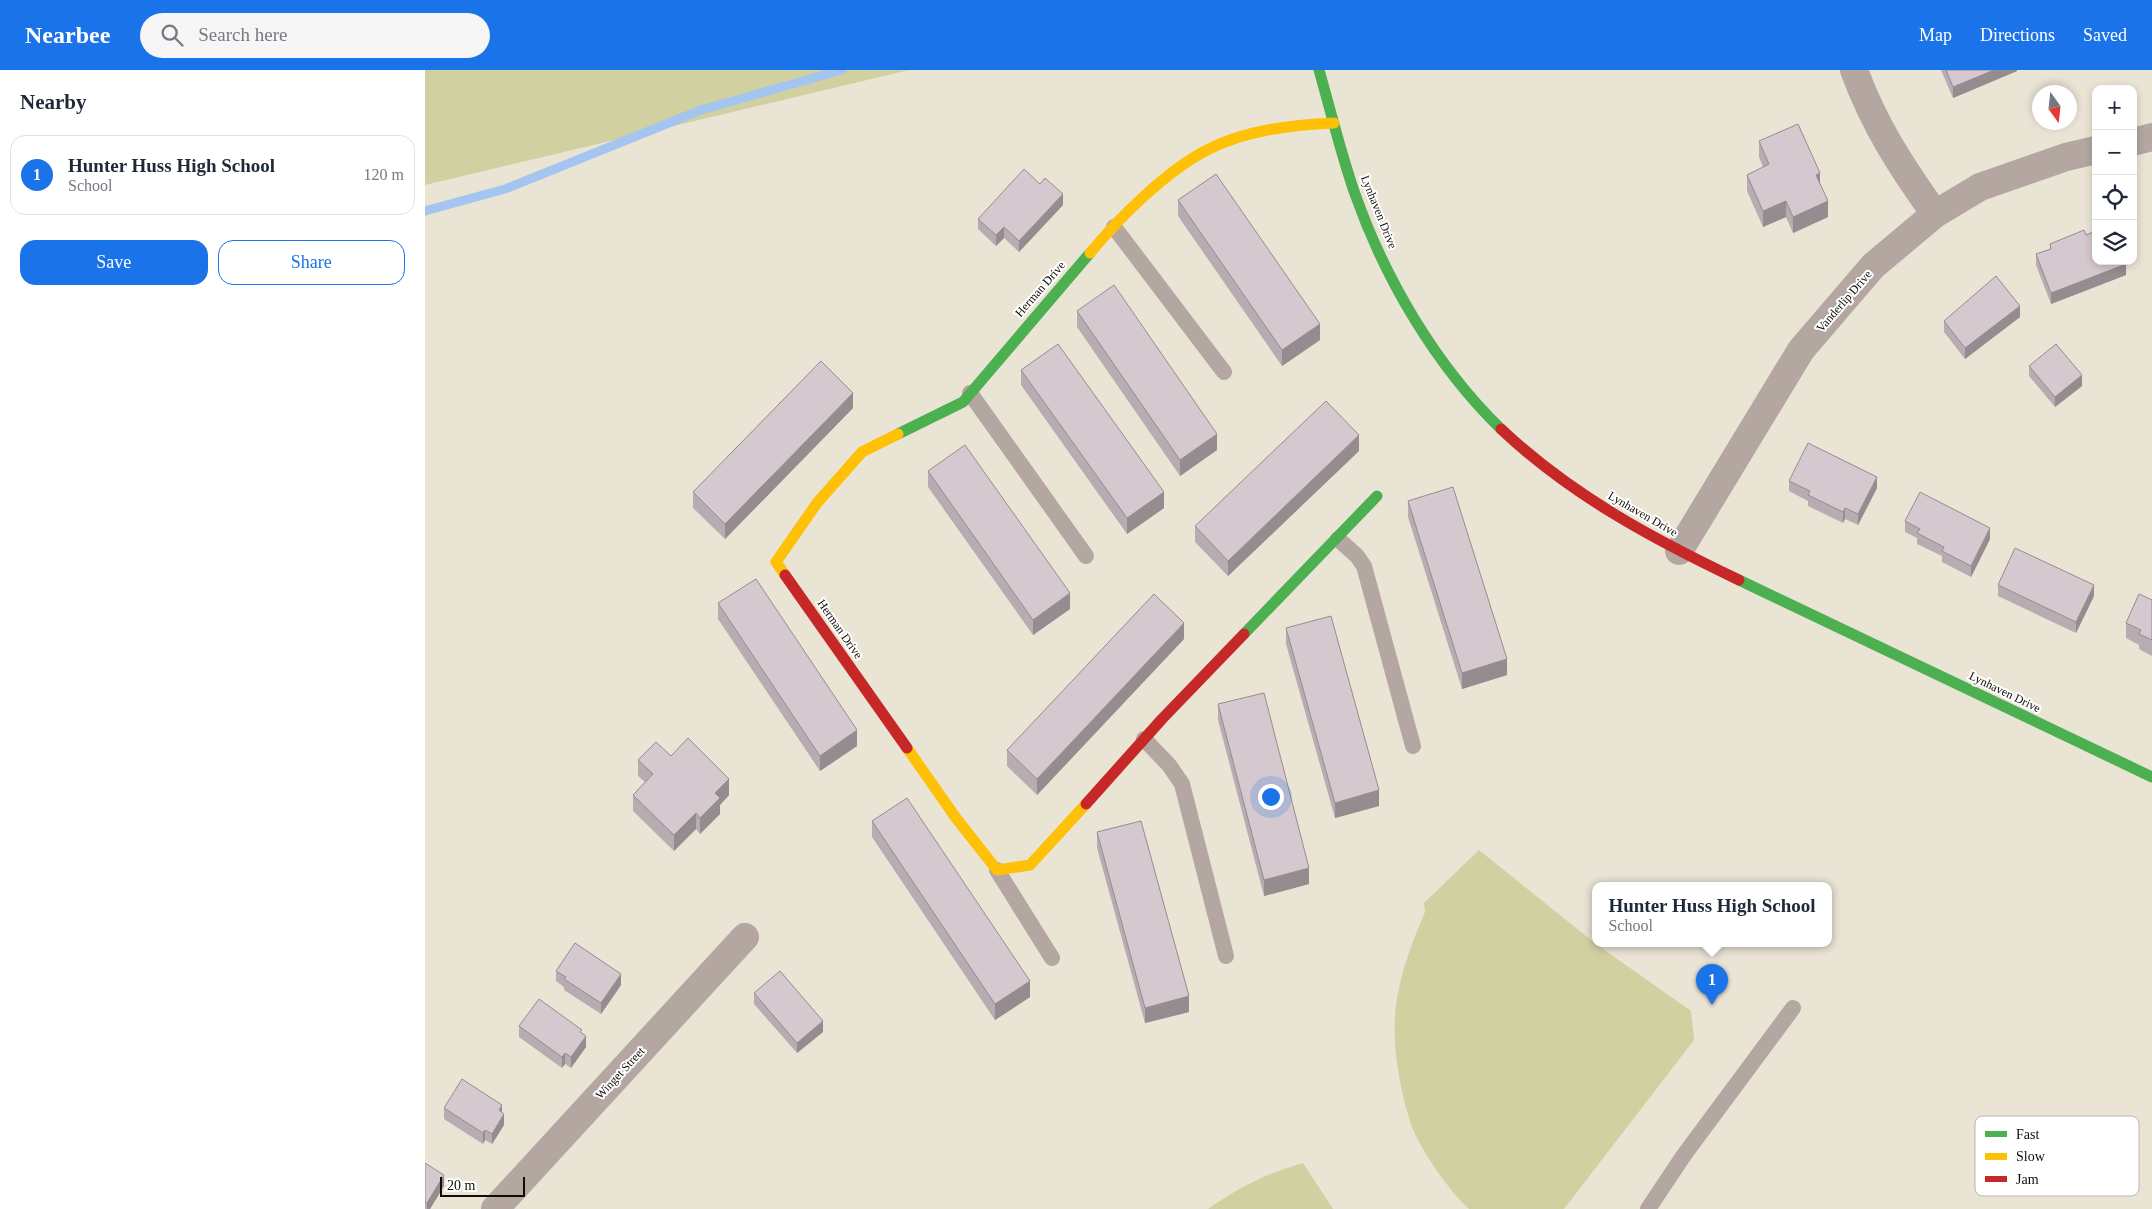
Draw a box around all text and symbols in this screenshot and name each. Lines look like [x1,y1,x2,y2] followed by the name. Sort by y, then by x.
[140,13,490,58] search box
[158,21,186,49] icon: search
[25,22,110,48] text: Nearbee
[198,24,287,45] text: Search here
[1919,25,1952,45] text: Map
[1980,25,2055,45] text: Directions
[2083,25,2127,45] text: Saved
[2032,85,2077,130] north arrow
[2092,85,2137,265] map controls
[2092,85,2137,130] button: +
[20,90,87,114] text: Nearby
[2092,130,2137,175] button: −
[68,155,275,176] text: Hunter Huss High School
[33,166,41,183] text: 1
[364,166,404,183] text: 120 m
[1358,173,1400,251] street label: Lynhaven Drive
[2092,175,2137,220] button: locate
[68,177,112,194] text: School
[2092,220,2137,265] button: layers
[20,240,208,285] button: Save
[218,240,405,285] button: Share
[1012,258,1068,320] street label: Herman Drive
[1813,267,1875,335] street label: Vanderlip Drive
[1606,489,1680,539] street label: Lynhaven Drive
[814,597,866,661] street label: Herman Drive
[1967,669,2043,715] street label: Lynhaven Drive
[1258,784,1284,810] your location
[1592,882,1832,947] popup
[1608,895,1816,916] text: Hunter Huss High School
[1608,917,1653,934] text: School
[1696,964,1728,1005] pin: 1
[592,1044,648,1102] street label: Winget Street
[1975,1116,2139,1196] legend
[2016,1127,2039,1142] text: Fast
[2016,1149,2046,1164] text: Slow
[2016,1172,2039,1187] text: Jam
[440,1174,525,1197] scale bar
[447,1178,475,1193] text: 20 m

